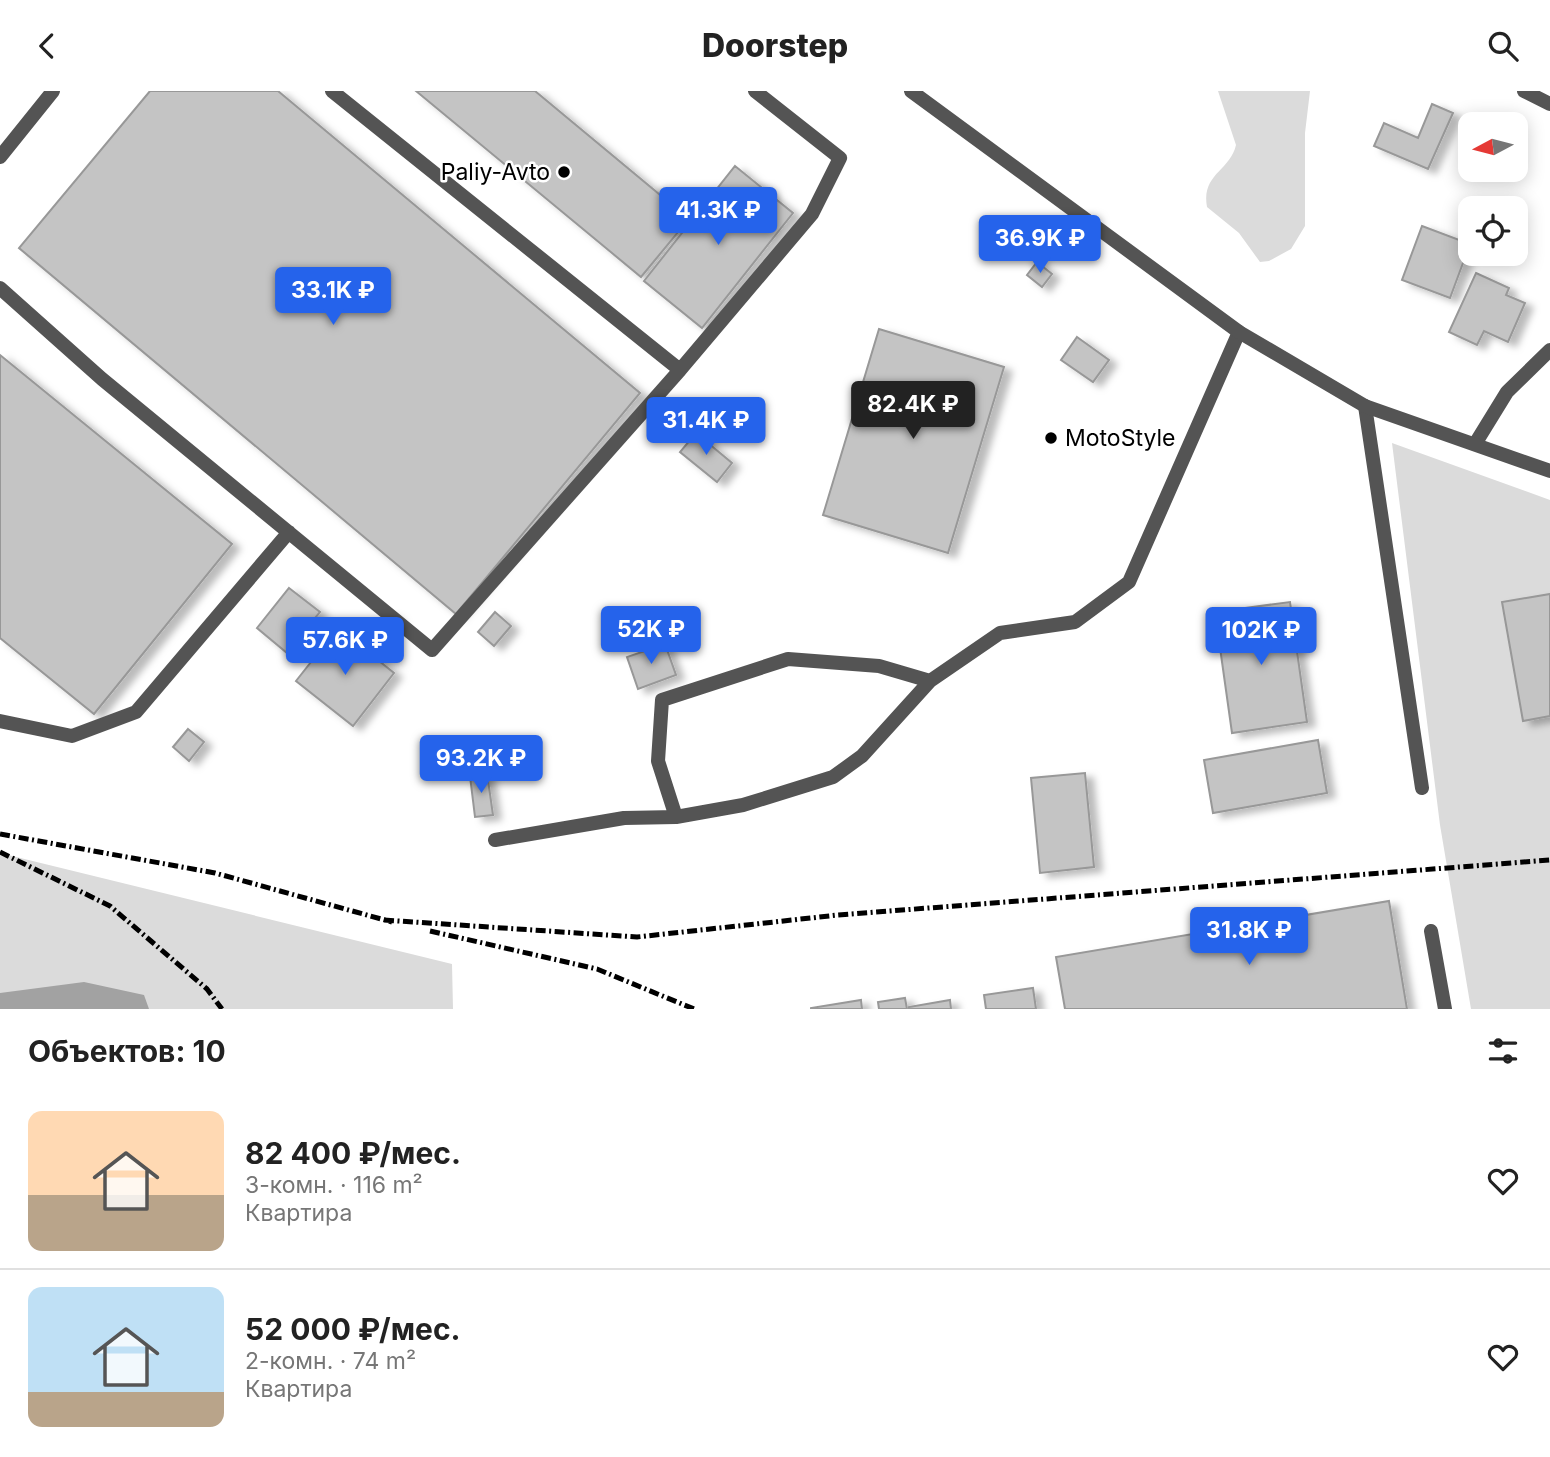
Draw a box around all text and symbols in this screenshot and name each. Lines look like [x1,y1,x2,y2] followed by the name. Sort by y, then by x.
[702,26,848,65] text: Doorstep
[28,27,66,65] icon: back
[1484,27,1522,65] icon: search
[1458,112,1528,182] north arrow
[1458,112,1528,266] map controls
[441,158,550,186] place label: Paliy-Avto
[556,164,572,180] marker: Paliy-Avto
[653,187,783,247] pin: 41.3K ₽
[675,196,761,224] text: 41.3K ₽
[1458,196,1528,266] button: locate
[975,215,1105,275] pin: 36.9K ₽
[995,224,1085,252] text: 36.9K ₽
[268,267,398,327] pin: 33.1K ₽
[291,276,375,304] text: 33.1K ₽
[848,381,978,441] pin: 82.4K ₽
[867,390,959,418] text: 82.4K ₽
[641,397,771,457] pin: 31.4K ₽
[662,406,750,434] text: 31.4K ₽
[1065,424,1175,452] place label: MotoStyle
[1043,430,1059,446] marker: MotoStyle
[602,607,700,666] pin: 52K ₽
[1204,607,1318,667] pin: 102K ₽
[617,615,685,643] text: 52K ₽
[1222,616,1300,644] text: 102K ₽
[280,617,410,677] pin: 57.6K ₽
[302,626,388,654] text: 57.6K ₽
[416,735,546,795] pin: 93.2K ₽
[436,744,526,772] text: 93.2K ₽
[1184,907,1314,967] pin: 31.8K ₽
[1206,916,1292,944] text: 31.8K ₽
[1484,1032,1522,1070] icon: filters
[28,1033,226,1069] text: Объектов: 10
[245,1135,461,1171] text: 82 400 ₽/мес.
[84,1139,168,1223] icon: home
[1484,1162,1522,1200] icon: heart
[245,1171,423,1199] text: 3-комн. · 116 m²
[245,1199,352,1227] text: Квартира
[245,1311,461,1347] text: 52 000 ₽/мес.
[84,1315,168,1399] icon: home
[1484,1338,1522,1376] icon: heart
[245,1347,416,1375] text: 2-комн. · 74 m²
[245,1375,352,1403] text: Квартира

